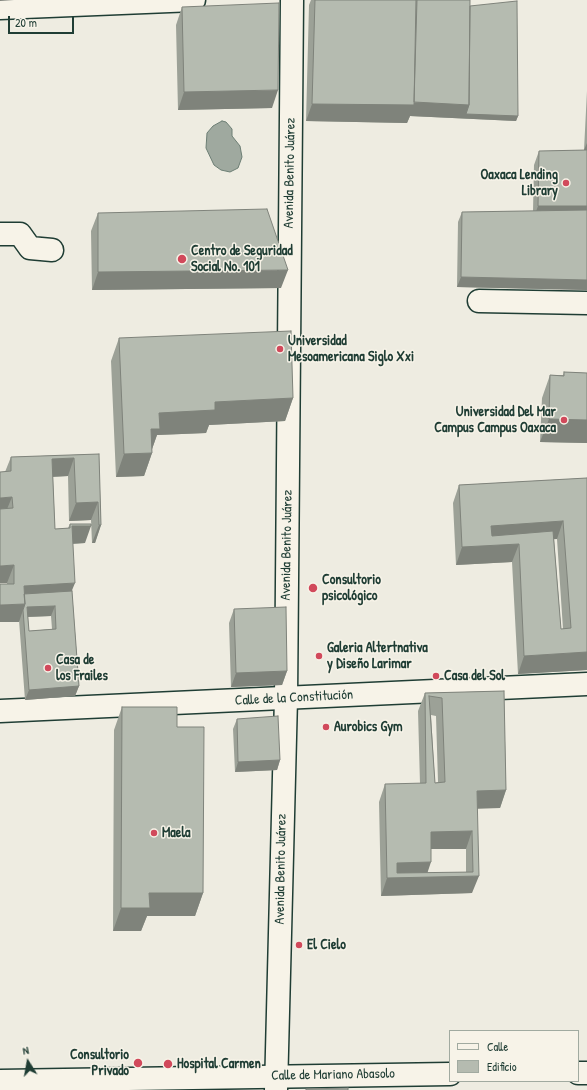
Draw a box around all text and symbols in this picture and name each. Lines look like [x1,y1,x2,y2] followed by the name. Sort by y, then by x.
[10,8,76,34] scale bar
[15,14,37,31] text: 20 m
[281,118,299,228] street label: Avenida Benito Juárez
[481,167,558,200] place label: Oaxaca Lending Library
[561,178,571,188] marker: Oaxaca Lending Library
[191,243,293,276] place label: Centro de Seguridad Social No. 101
[176,253,188,265] marker: Centro de Seguridad Social No. 101
[288,333,414,366] place label: Universidad Mesoamericana Siglo Xxi
[275,344,285,354] marker: Universidad Mesoamericana Siglo Xxi
[434,404,556,436] place label: Universidad Del Mar Campus Campus Oaxaca
[559,415,569,425] marker: Universidad Del Mar Campus Campus Oaxaca
[278,490,296,600] street label: Avenida Benito Juárez
[322,572,381,604] place label: Consultorio psicológico
[307,582,319,594] marker: Consultorio psicológico
[327,640,428,672] place label: Galeria Altertnativa y Diseño Larimar
[314,651,324,661] marker: Galeria Altertnativa y Diseño Larimar
[56,652,108,684] place label: Casa de los Frailes
[43,663,53,673] marker: Casa de los Frailes
[444,668,505,684] place label: Casa del Sol
[431,671,441,681] marker: Casa del Sol
[234,687,354,709] street label: Calle de la Constitución
[334,719,403,735] place label: Aurobics Gym
[321,722,331,732] marker: Aurobics Gym
[272,814,290,924] street label: Avenida Benito Juárez
[162,825,191,841] place label: Maela
[149,828,159,838] marker: Maela
[307,937,346,953] place label: El Cielo
[294,940,304,950] marker: El Cielo
[449,1030,579,1082] legend
[487,1038,508,1055] text: Calle
[8,1042,48,1082] north arrow
[21,1043,30,1058] text: N
[70,1047,129,1080] place label: Consultorio Privado
[177,1056,261,1072] place label: Hospital Carmen
[132,1057,144,1069] marker: Consultorio Privado
[162,1058,174,1070] marker: Hospital Carmen
[487,1058,517,1075] text: Edificio
[271,1066,395,1084] street label: Calle de Mariano Abasolo

